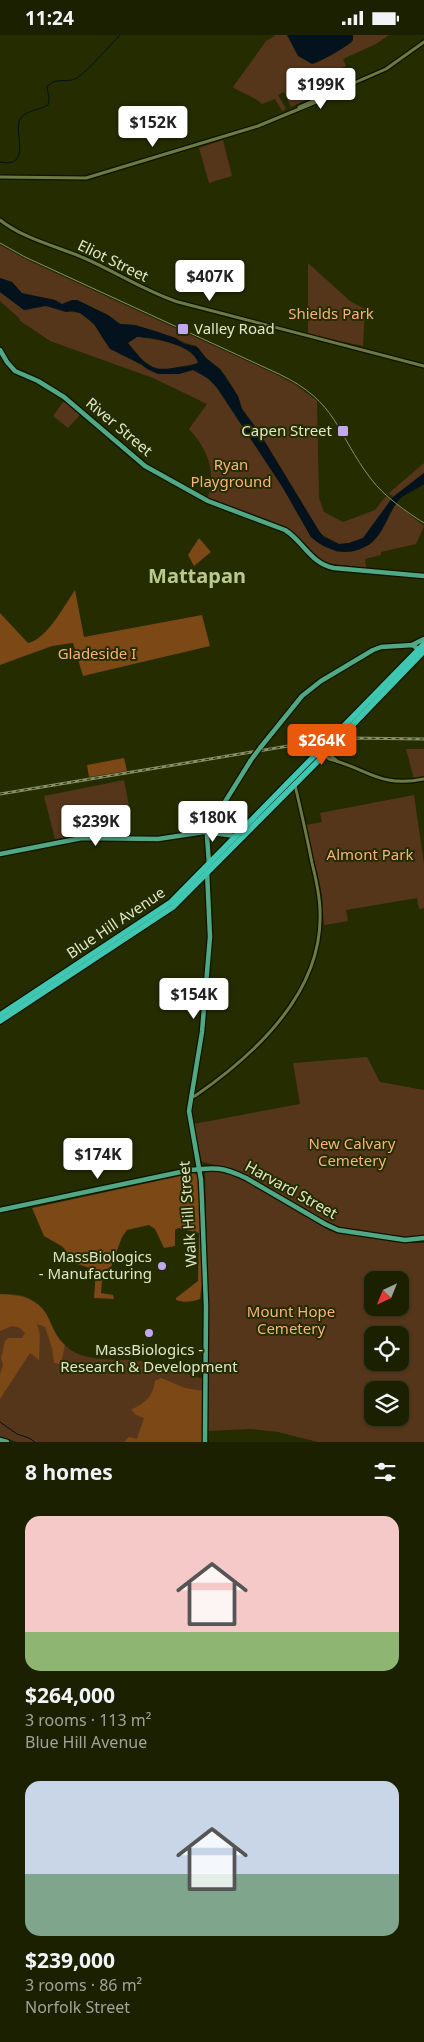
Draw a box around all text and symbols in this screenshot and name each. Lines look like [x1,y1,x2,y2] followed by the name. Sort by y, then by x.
[25,5,74,31] text: 11:24
[286,67,356,110] pin: $199K
[297,73,345,95] text: $199K
[118,105,188,148] pin: $152K
[129,111,177,133] text: $152K
[75,234,153,286] street label: Eliot Street
[175,259,245,302] pin: $407K
[186,265,234,287] text: $407K
[288,303,374,323] park label: Shields Park
[194,318,275,338] place label: Valley Road
[176,322,190,336] marker: Valley Road
[82,392,158,460] street label: River Street
[241,420,333,440] place label: Capen Street
[336,424,350,438] marker: Capen Street
[191,454,271,491] park label: Ryan Playground
[148,562,246,589] district label: Mattapan
[58,643,136,663] park label: Gladeside I
[287,723,357,766] pin: $264K
[298,729,346,751] text: $264K
[178,801,248,843] pin: $180K
[61,805,131,847] pin: $239K
[189,806,237,828] text: $180K
[72,810,120,832] text: $239K
[327,844,413,864] park label: Almont Park
[62,882,169,962] street label: Blue Hill Avenue
[159,977,229,1020] pin: $154K
[170,983,218,1005] text: $154K
[309,1133,396,1170] park label: New Calvary Cemetery
[63,1137,133,1180] pin: $174K
[74,1143,122,1165] text: $174K
[242,1155,342,1223] street label: Harvard Street
[173,1160,201,1268] street label: Walk Hill Street
[39,1246,152,1283] place label: MassBiologics - Manufacturing
[156,1260,168,1272] marker: MassBiologics - Manufacturing
[364,1271,409,1316] north arrow
[364,1271,409,1426] map controls
[247,1301,335,1338] park label: Mount Hope Cemetery
[364,1326,409,1371] button: locate
[143,1327,155,1339] marker: MassBiologics - Research & Development
[60,1339,238,1376] place label: MassBiologics - Research & Development
[364,1381,409,1426] button: layers
[25,1458,113,1486] text: 8 homes
[371,1458,399,1486] icon: filters
[167,1549,257,1639] icon: home
[25,1681,115,1709] text: $264,000
[25,1709,151,1731] text: 3 rooms · 113 m²
[25,1731,147,1753] text: Blue Hill Avenue
[167,1814,257,1904] icon: home
[25,1946,115,1974] text: $239,000
[25,1974,142,1996] text: 3 rooms · 86 m²
[25,1996,130,2018] text: Norfolk Street

